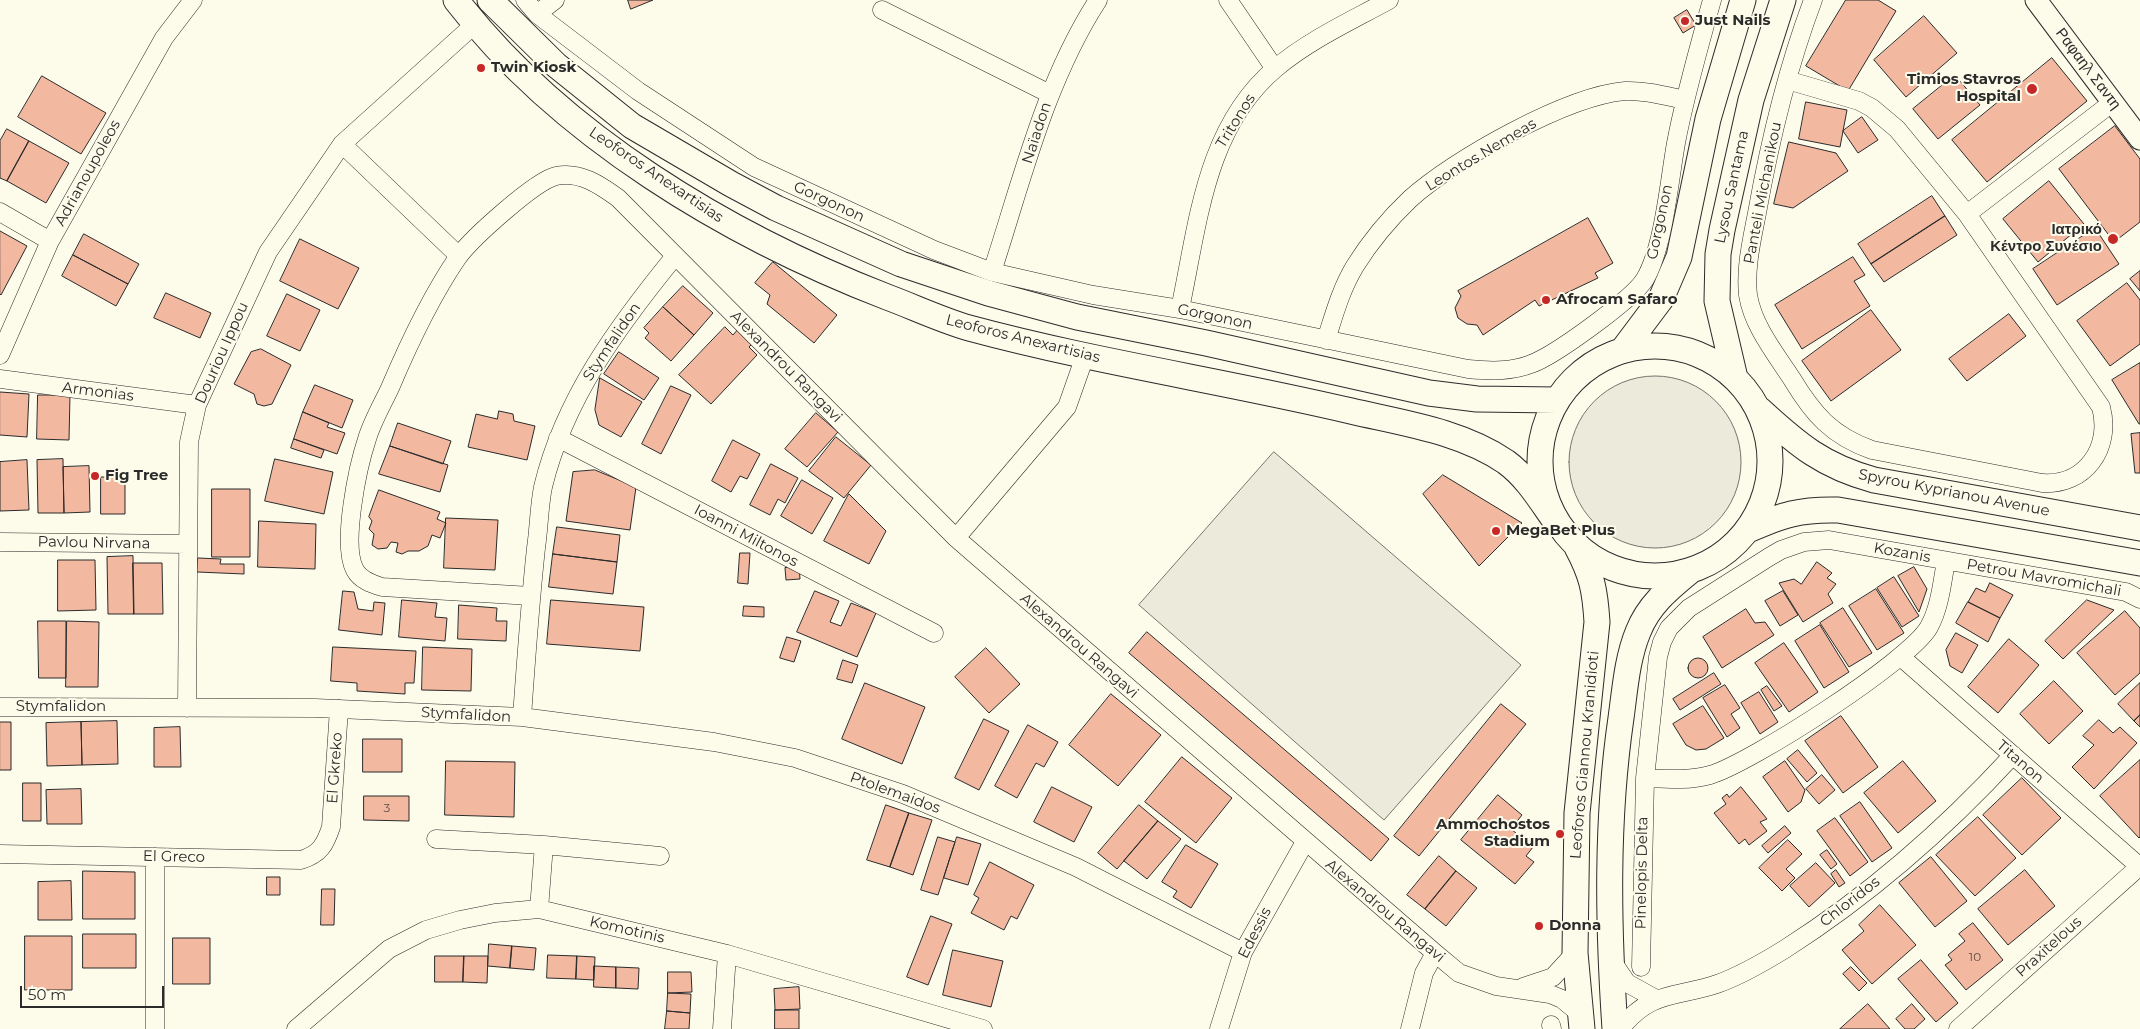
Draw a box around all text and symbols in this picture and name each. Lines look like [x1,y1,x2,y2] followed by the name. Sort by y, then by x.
[1695,12,1771,30] place label: Just Nails
[1679,15,1691,27] marker: Just Nails
[2052,25,2124,113] street label: Ραφαηλ Σαντη
[491,59,576,77] place label: Twin Kiosk
[475,62,487,74] marker: Twin Kiosk
[1907,71,2021,106] place label: Timios Stavros Hospital
[2025,82,2039,96] marker: Timios Stavros Hospital
[1212,91,1260,151] street label: Tritonos
[1019,100,1055,166] street label: Naïadon
[1422,115,1540,195] street label: Leontos Nemeas
[51,117,125,229] street label: Adrianoupoleos
[1740,120,1786,266] street label: Panteli Michanikou
[585,123,727,227] street label: Leoforos Anexartisias
[1711,129,1753,245] street label: Lysou Santama
[791,178,867,226] street label: Gorgonon
[1643,183,1677,261] street label: Gorgonon
[1990,221,2102,256] place label: Ιατρικό Κέντρο Συνέσιο
[2106,232,2120,246] marker: Ιατρικό Κέντρο Συνέσιο
[1556,291,1677,309] place label: Afrocam Safaro
[1540,294,1552,306] marker: Afrocam Safaro
[191,299,253,407] street label: Douriou Ippou
[579,299,645,385] street label: Stymfalidon
[1176,300,1254,334] street label: Gorgonon
[726,307,846,427] street label: Alexandrou Rangavi
[944,311,1102,367] street label: Leoforos Anexartisias
[61,379,135,405] street label: Armonias
[1857,466,2051,520] street label: Spyrou Kyprianou Avenue
[105,467,168,485] place label: Fig Tree
[89,470,101,482] marker: Fig Tree
[691,501,801,571] street label: Ioanni Miltonos
[1506,522,1615,540] place label: MegaBet Plus
[1490,525,1502,537] marker: MegaBet Plus
[37,533,151,553] street label: Pavlou Nirvana
[1872,539,1932,567] street label: Kozanis
[1965,556,2123,600] street label: Petrou Mavromichali
[1016,590,1142,702] street label: Alexandrou Rangavi
[1567,650,1603,860] street label: Leoforos Giannou Kranidioti
[16,698,106,716] street label: Stymfalidon
[420,704,512,726] street label: Stymfalidon
[324,732,346,804] street label: El Gkreko
[1993,737,2047,787] street label: Titanon
[847,768,943,818] street label: Ptolemaidos
[384,801,390,815] house number: 3
[1436,816,1550,851] place label: Ammochostos Stadium
[1632,816,1652,930] street label: Pinelopis Delta
[1554,828,1566,840] marker: Ammochostos Stadium
[143,847,205,867] street label: El Greco
[1321,856,1449,966] street label: Alexandrou Rangavi
[1816,873,1884,931] street label: Chloridos
[1234,904,1276,962] street label: Edessis
[588,913,666,947] street label: Komotinis
[2012,913,2086,981] street label: Praxitelous
[1549,917,1601,935] place label: Donna
[1533,920,1545,932] marker: Donna
[1969,950,1981,964] house number: 10
[22,976,166,1008] scale bar
[28,985,66,1004] text: 50 m

